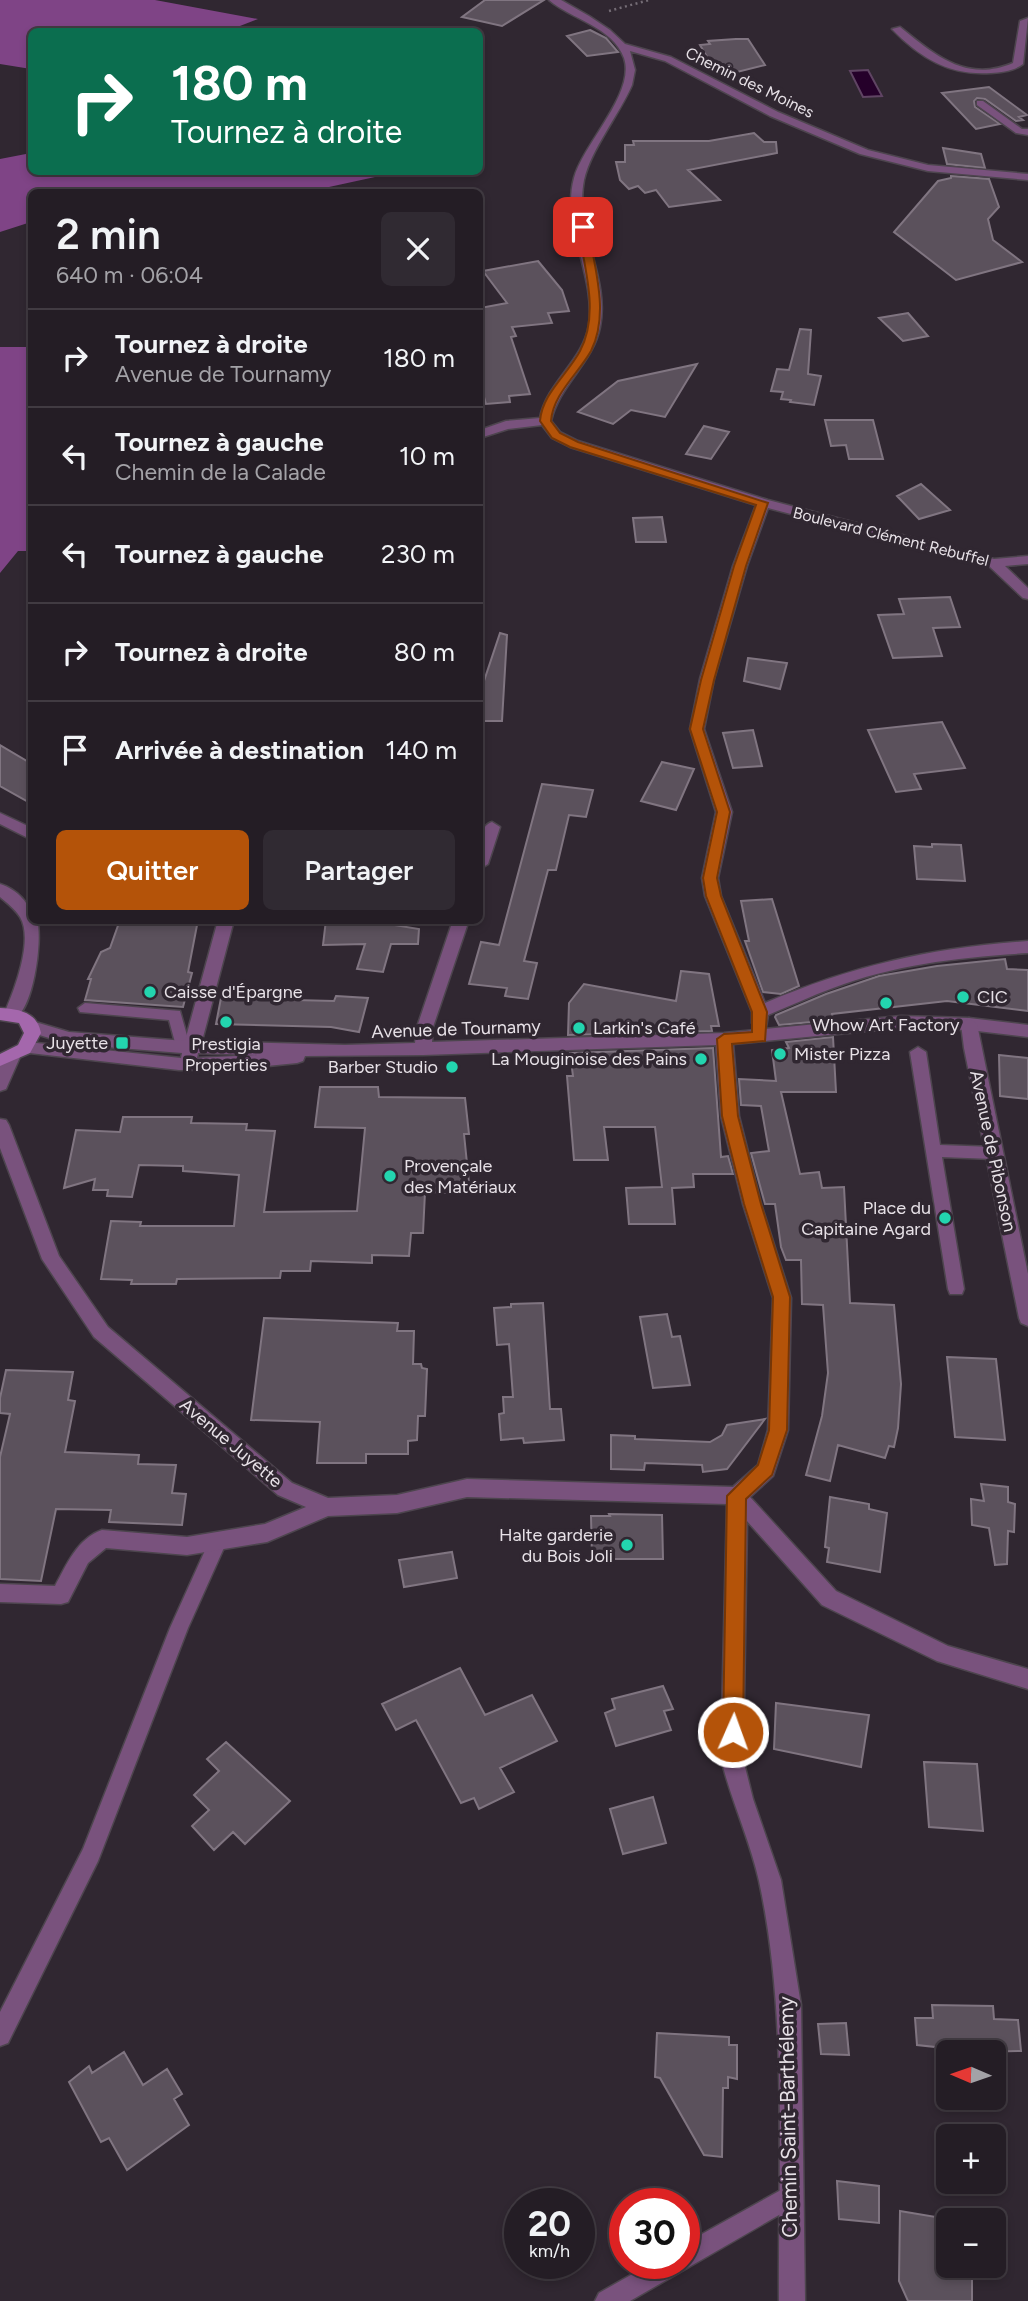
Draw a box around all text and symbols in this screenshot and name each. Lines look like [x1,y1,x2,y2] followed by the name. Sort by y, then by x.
[682,43,817,122] street label: Chemin des Moines
[171,53,308,112] text: 180 m
[56,56,147,147] icon: right
[171,113,402,151] text: Tournez à droite
[553,197,613,257] pin
[564,208,602,246] icon: arrive
[56,209,161,260] text: 2 min
[381,212,455,286] button: close
[56,261,203,289] text: 640 m · 06:04
[115,328,308,360] text: Tournez à droite
[56,339,94,377] icon: right
[383,342,455,374] text: 180 m
[115,360,331,388] text: Avenue de Tournamy
[115,426,324,458] text: Tournez à gauche
[56,437,94,475] icon: left
[399,440,455,472] text: 10 m
[115,458,326,486] text: Chemin de la Calade
[791,503,991,570] street label: Boulevard Clément Rebuffel
[56,535,94,573] icon: left
[115,538,324,570] text: Tournez à gauche
[381,538,455,570] text: 230 m
[56,633,94,671] icon: right
[115,636,308,668] text: Tournez à droite
[394,636,455,668] text: 80 m
[56,731,94,769] icon: arrive
[115,734,364,766] text: Arrivée à destination
[385,734,457,766] text: 140 m
[56,830,249,910] button: Quitter
[263,830,455,910] button: Partager
[164,981,303,1003] place label: Caisse d'Épargne
[142,984,158,1000] marker: Caisse d'Épargne
[977,986,1008,1008] place label: CIC
[955,989,971,1005] marker: CIC
[878,995,894,1011] marker: Whow Art Factory
[218,1014,234,1030] marker: Prestigia Properties
[813,1014,960,1036] place label: Whow Art Factory
[371,1015,542,1043] street label: Avenue de Tournamy
[593,1017,696,1039] place label: Larkin's Café
[571,1020,587,1036] marker: Larkin's Café
[46,1032,108,1054] place label: Juyette
[185,1033,267,1076] place label: Prestigia Properties
[114,1035,130,1051] marker: Juyette
[794,1043,890,1065] place label: Mister Pizza
[772,1046,788,1062] marker: Mister Pizza
[491,1048,687,1070] place label: La Mouginoise des Pains
[693,1051,709,1067] marker: La Mouginoise des Pains
[328,1056,438,1078] place label: Barber Studio
[444,1059,460,1075] marker: Barber Studio
[965,1068,1021,1234] street label: Avenue de Pibonson
[404,1155,517,1198] place label: Provençale des Matériaux
[382,1168,398,1184] marker: Provençale des Matériaux
[801,1197,931,1240] place label: Place du Capitaine Agard
[937,1210,953,1226] marker: Place du Capitaine Agard
[175,1394,287,1492] street label: Avenue Juyette
[499,1524,613,1567] place label: Halte garderie du Bois Joli
[619,1537,635,1553] marker: Halte garderie du Bois Joli
[696,1695,770,1769] position arrow
[773,1996,802,2238] street label: Chemin Saint-Barthélemy
[936,2040,1006,2110] north arrow
[936,2040,1006,2278] map controls
[936,2124,1006,2194] button: +
[609,2188,700,2279] speed limit sign: 30
[528,2203,571,2245] text: 20
[936,2208,1006,2278] button: −
[529,2240,570,2262] text: km/h

